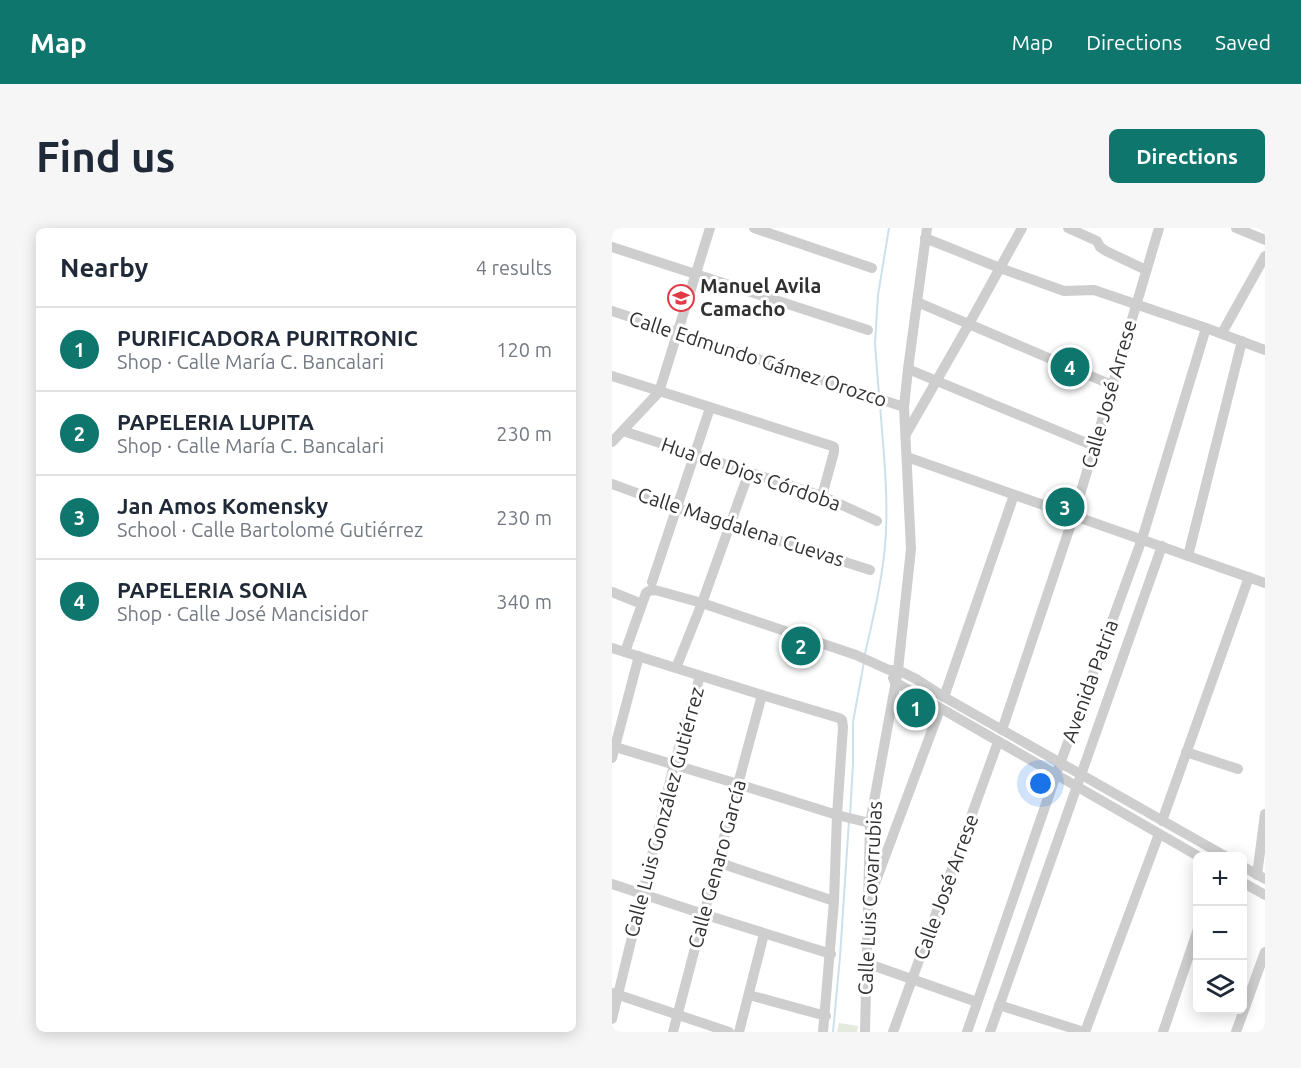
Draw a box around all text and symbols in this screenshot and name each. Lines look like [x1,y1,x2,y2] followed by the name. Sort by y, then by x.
[30,27,87,58] text: Map
[1012,30,1053,54] text: Map
[1086,30,1182,54] text: Directions
[1215,30,1271,54] text: Saved
[1109,129,1265,183] button: Directions
[36,133,175,180] text: Find us
[60,253,148,282] text: Nearby
[476,256,552,279] text: 4 results
[700,274,821,320] place label: Manuel Avila Camacho
[666,283,696,313] school or university icon: Manuel Avila Camacho
[626,306,890,411] street label: Calle Edmundo Gámez Orozco
[1076,317,1141,471] street label: Calle José Arrese
[117,325,418,350] text: PURIFICADORA PURITRONIC
[74,338,85,361] text: 1
[496,338,552,361] text: 120 m
[1050,344,1090,390] pin: 4
[117,350,384,373] text: Shop · Calle María C. Bancalari
[117,409,314,434] text: PAPELERIA LUPITA
[74,422,85,445] text: 2
[496,422,552,445] text: 230 m
[658,432,844,515] street label: Hua de Dios Córdoba
[117,434,384,457] text: Shop · Calle María C. Bancalari
[635,482,847,571] street label: Calle Magdalena Cuevas
[1046,484,1084,530] pin: 3
[117,493,328,518] text: Jan Amos Komensky
[74,506,85,529] text: 3
[496,506,552,529] text: 230 m
[117,518,423,541] text: School · Calle Bartolomé Gutiérrez
[117,577,307,602] text: PAPELERIA SONIA
[74,590,85,613] text: 4
[496,590,552,613] text: 340 m
[117,602,369,625] text: Shop · Calle José Mancisidor
[1057,616,1122,745] street label: Avenida Patria
[782,624,820,668] pin: 2
[619,684,708,939] street label: Calle Luis González Gutiérrez
[896,686,936,730] pin: 1
[1026,769,1055,798] your location
[683,777,750,951] street label: Calle Genaro García
[853,800,886,996] street label: Calle Luis Covarrubias
[908,811,983,963] street label: Calle José Arrese
[1193,852,1247,1014] map controls
[1193,852,1247,906] button: +
[1193,906,1247,960] button: −
[1193,960,1247,1014] button: layers

